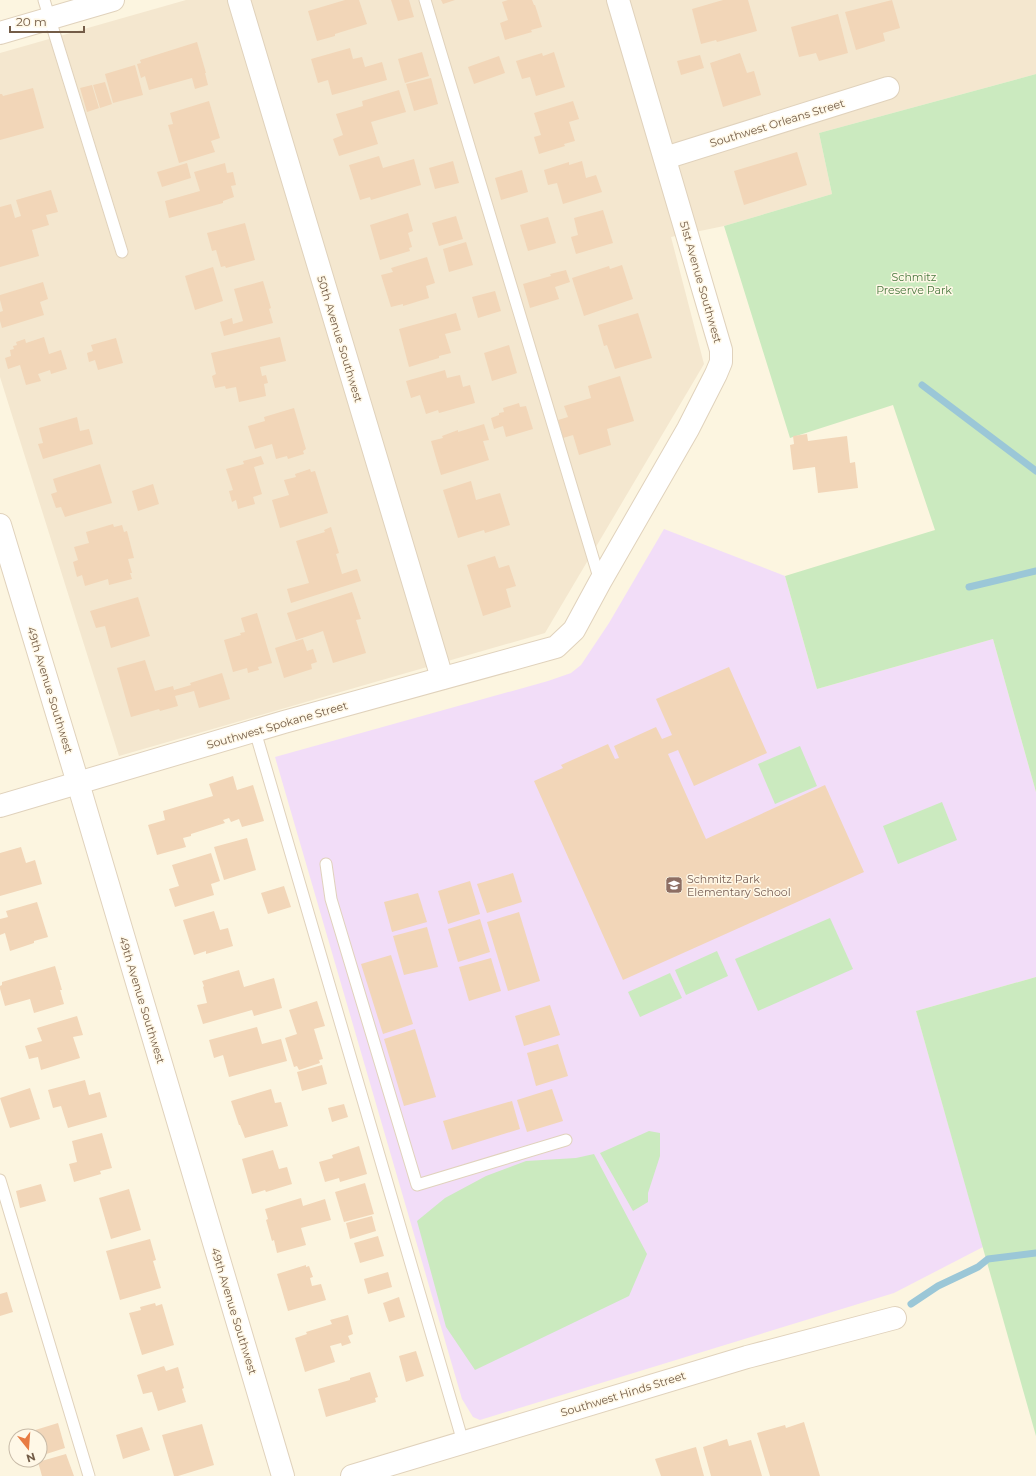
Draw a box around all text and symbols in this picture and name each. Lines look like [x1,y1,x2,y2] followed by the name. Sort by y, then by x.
[10,8,84,34] scale bar
[16,14,47,29] text: 20 m
[708,96,847,150] street label: Southwest Orleans Street
[677,219,725,345] street label: 51st Avenue Southwest
[876,270,952,297] park label: Schmitz Preserve Park
[314,274,366,404] street label: 50th Avenue Southwest
[24,625,76,756] street label: 49th Avenue Southwest
[205,698,350,752] street label: Southwest Spokane Street
[687,872,791,899] place label: Schmitz Park Elementary School
[664,875,684,895] school or university icon: Schmitz Park Elementary School
[116,935,168,1066] street label: 49th Avenue Southwest
[208,1246,260,1377] street label: 49th Avenue Southwest
[559,1368,688,1420] street label: Southwest Hinds Street
[8,1428,48,1468] north arrow
[25,1450,37,1466] text: N

